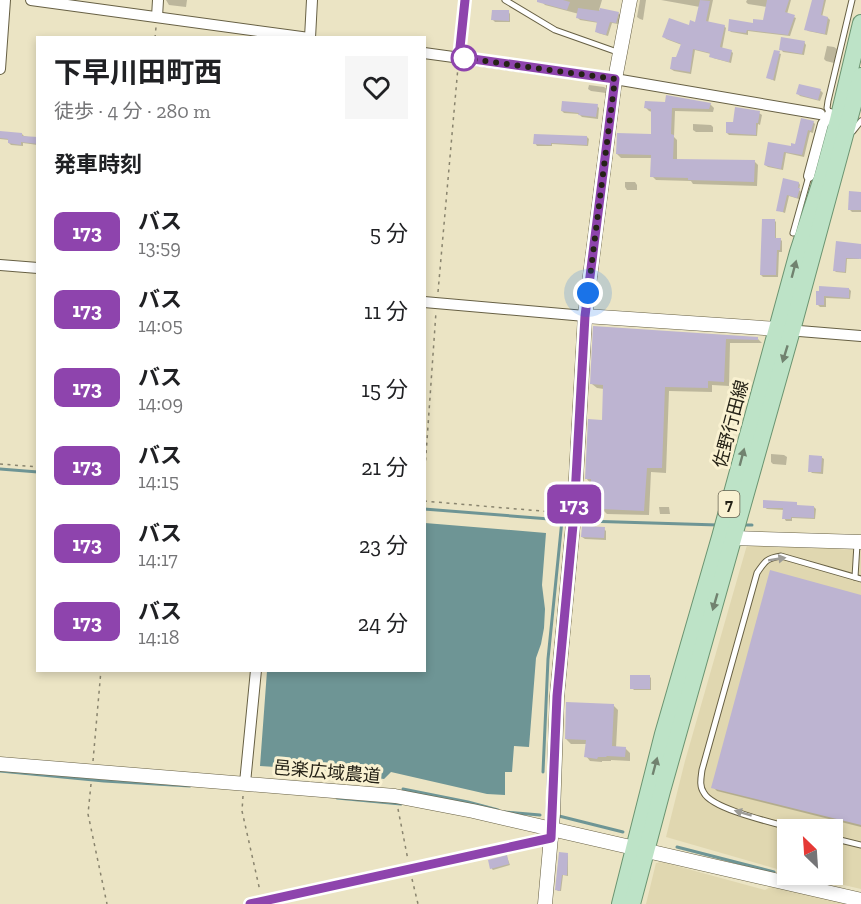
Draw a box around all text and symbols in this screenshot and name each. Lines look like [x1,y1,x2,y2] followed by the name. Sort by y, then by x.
[451,45,477,71] unlabelled marker
[54,56,222,89] text: 下早川田町西
[345,56,408,119] button: heart
[54,99,211,123] text: 徒歩 · 4 分 · 280 m
[54,151,142,178] text: 発車時刻
[138,208,182,235] text: バス
[72,219,102,244] text: 173
[370,220,408,247] text: 5 分
[138,235,181,259] text: 13:59
[790,260,799,278] one-way arrow
[573,278,603,308] your location
[138,286,182,313] text: バス
[72,297,102,322] text: 173
[364,298,408,325] text: 11 分
[138,313,183,337] text: 14:05
[780,345,789,363] one-way arrow
[138,364,182,391] text: バス
[72,375,102,400] text: 173
[361,376,408,403] text: 15 分
[709,378,753,470] street label: 佐野行田線
[138,391,183,415] text: 14:09
[138,442,182,469] text: バス
[738,448,747,466] one-way arrow
[72,453,102,478] text: 173
[361,454,408,481] text: 21 分
[138,469,179,493] text: 14:15
[540,484,608,524] line badge: 173
[718,491,740,517] road number: 7
[559,492,589,517] text: 173
[138,520,182,547] text: バス
[72,531,102,556] text: 173
[359,532,408,559] text: 23 分
[138,547,178,571] text: 14:17
[767,554,786,563] one-way arrow
[710,593,719,611] one-way arrow
[138,598,182,625] text: バス
[72,609,102,634] text: 173
[358,610,408,637] text: 24 分
[138,625,179,649] text: 14:18
[272,756,382,788] street label: 邑楽広域農道
[651,757,660,775] one-way arrow
[734,808,752,817] one-way arrow
[777,819,843,885] north arrow
[777,819,843,885] map controls

